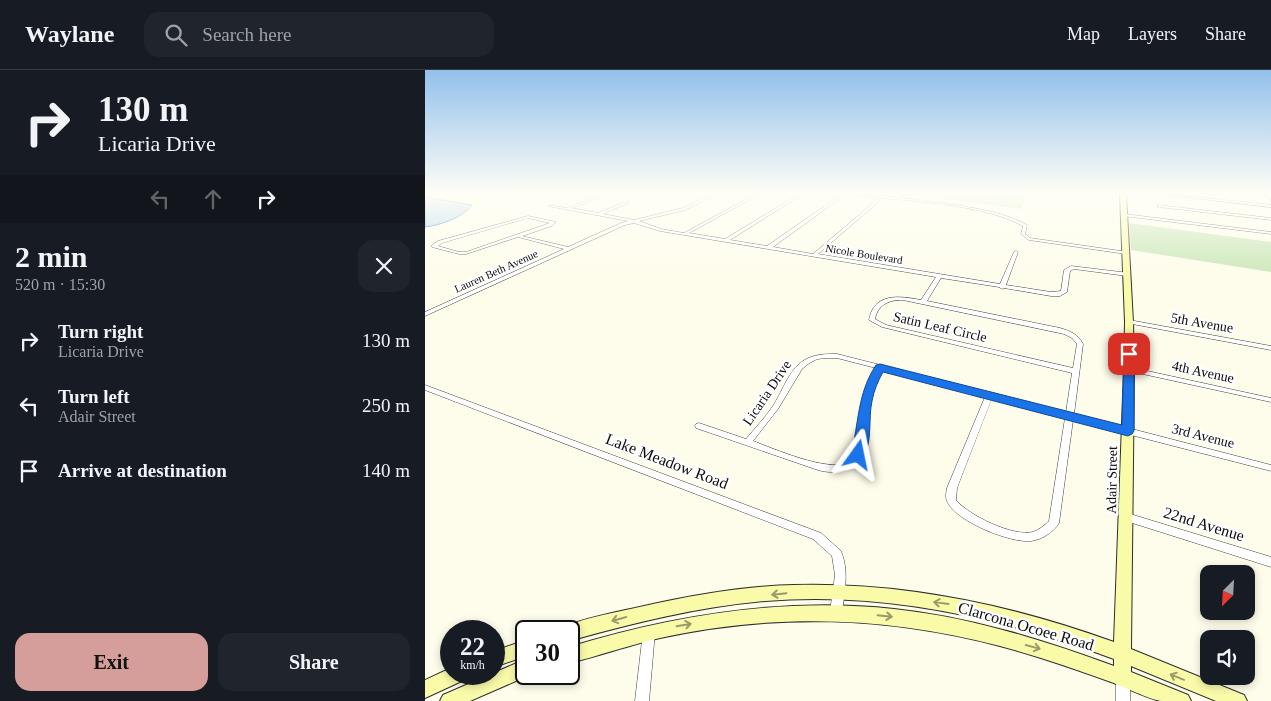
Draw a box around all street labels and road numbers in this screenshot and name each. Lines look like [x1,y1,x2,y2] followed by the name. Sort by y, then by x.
[825,242,904,266] street label: Nicole Boulevard
[452,247,540,295] street label: Lauren Beth Avenue
[892,309,988,345] street label: Satin Leaf Circle
[1170,310,1234,336] street label: 5th Avenue
[740,358,794,428] street label: Licaria Drive
[1171,358,1235,386] street label: 4th Avenue
[1170,421,1236,451] street label: 3rd Avenue
[603,430,731,492] street label: Lake Meadow Road
[1104,446,1120,514] street label: Adair Street
[1161,504,1247,544] street label: 22nd Avenue
[956,598,1096,654] street label: Clarcona Ocoee Road

